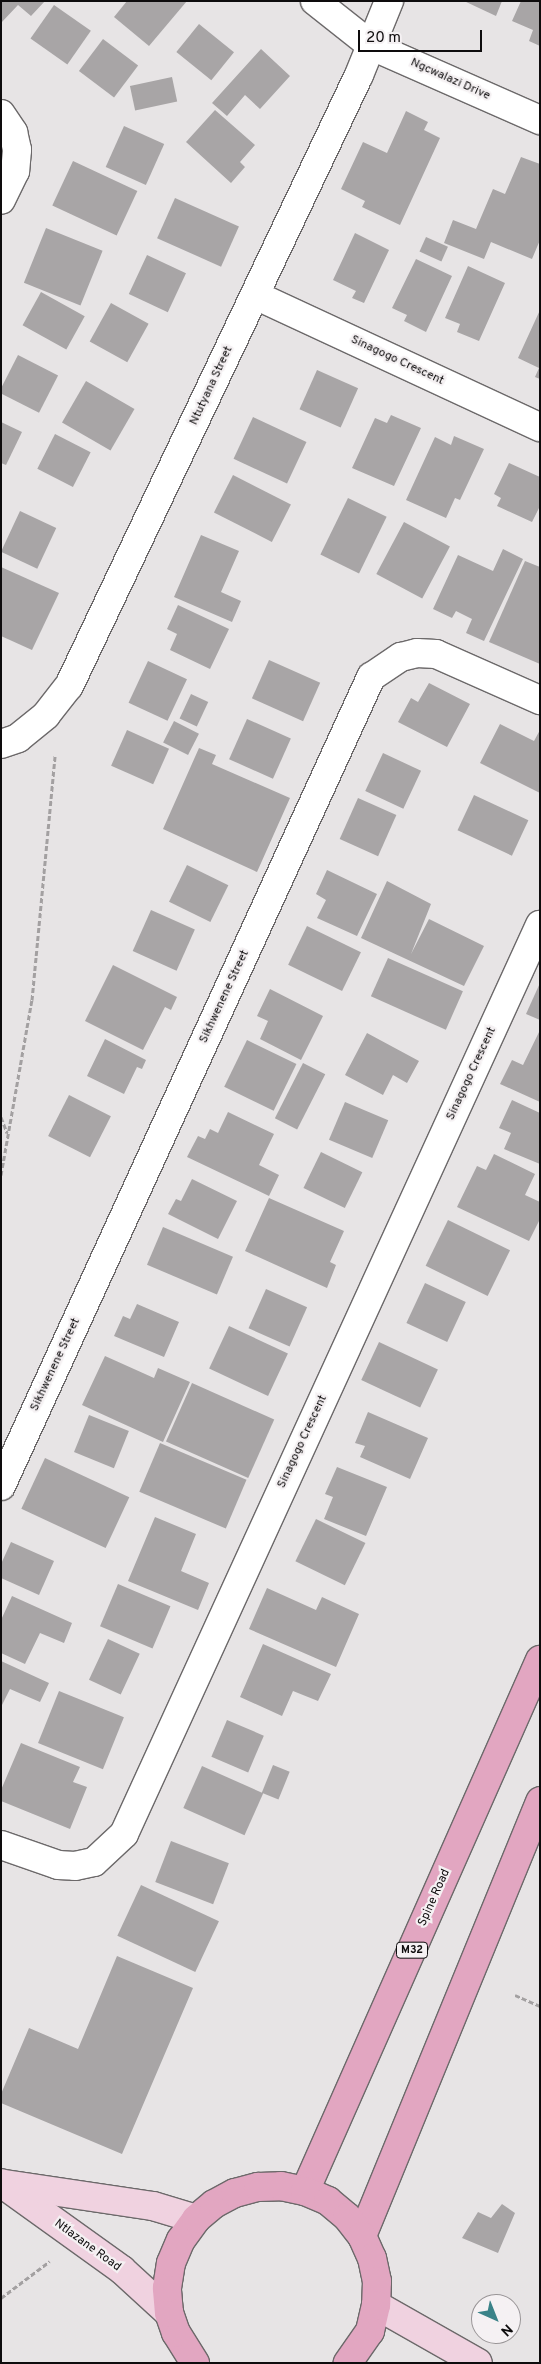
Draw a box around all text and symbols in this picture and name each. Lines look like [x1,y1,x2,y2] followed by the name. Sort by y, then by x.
[361,20,485,52] scale bar
[366,29,401,48] text: 20 m
[408,56,492,104] street label: Ngcwalazi Drive
[348,333,446,389] street label: Sinagogo Crescent
[187,344,237,428] street label: Ntutyana Street
[197,948,253,1046] street label: Sikhwenene Street
[444,1025,500,1123] street label: Sinagogo Crescent
[28,1316,84,1414] street label: Sikhwenene Street
[275,1393,331,1491] street label: Sinagogo Crescent
[416,1867,454,1929] street label: Spine Road
[396,1942,428,1958] road number: M32
[51,2217,123,2275] street label: Ntlazane Road
[471,2294,521,2344] north arrow
[497,2320,516,2339] text: N

